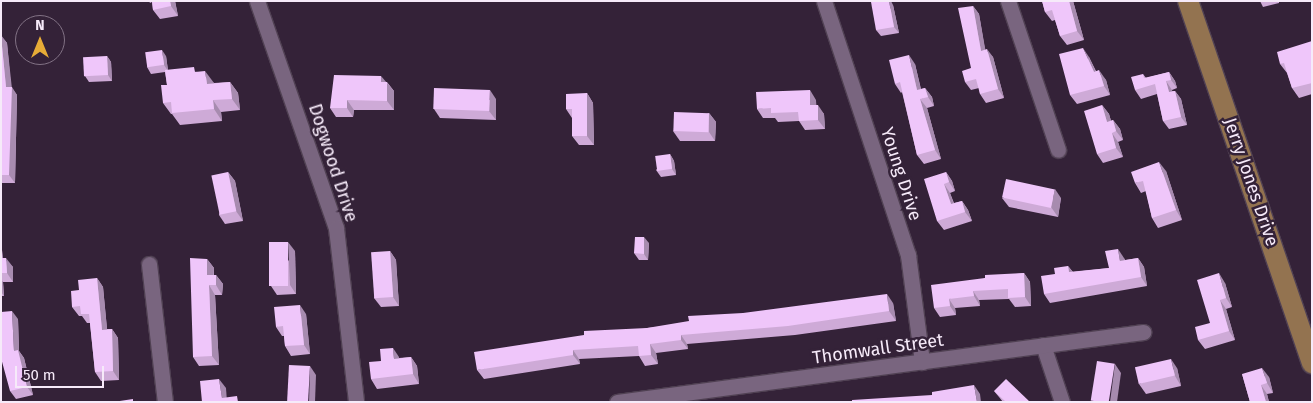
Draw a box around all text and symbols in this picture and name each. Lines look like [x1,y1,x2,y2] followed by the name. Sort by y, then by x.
[15,15,65,65] north arrow
[35,17,45,34] text: N
[304,101,362,225] street label: Dogwood Drive
[1219,115,1283,249] street label: Jerry Jones Drive
[876,125,926,223] street label: Young Drive
[811,329,945,369] street label: Thomwall Street
[18,356,106,388] scale bar
[23,366,56,384] text: 50 m

